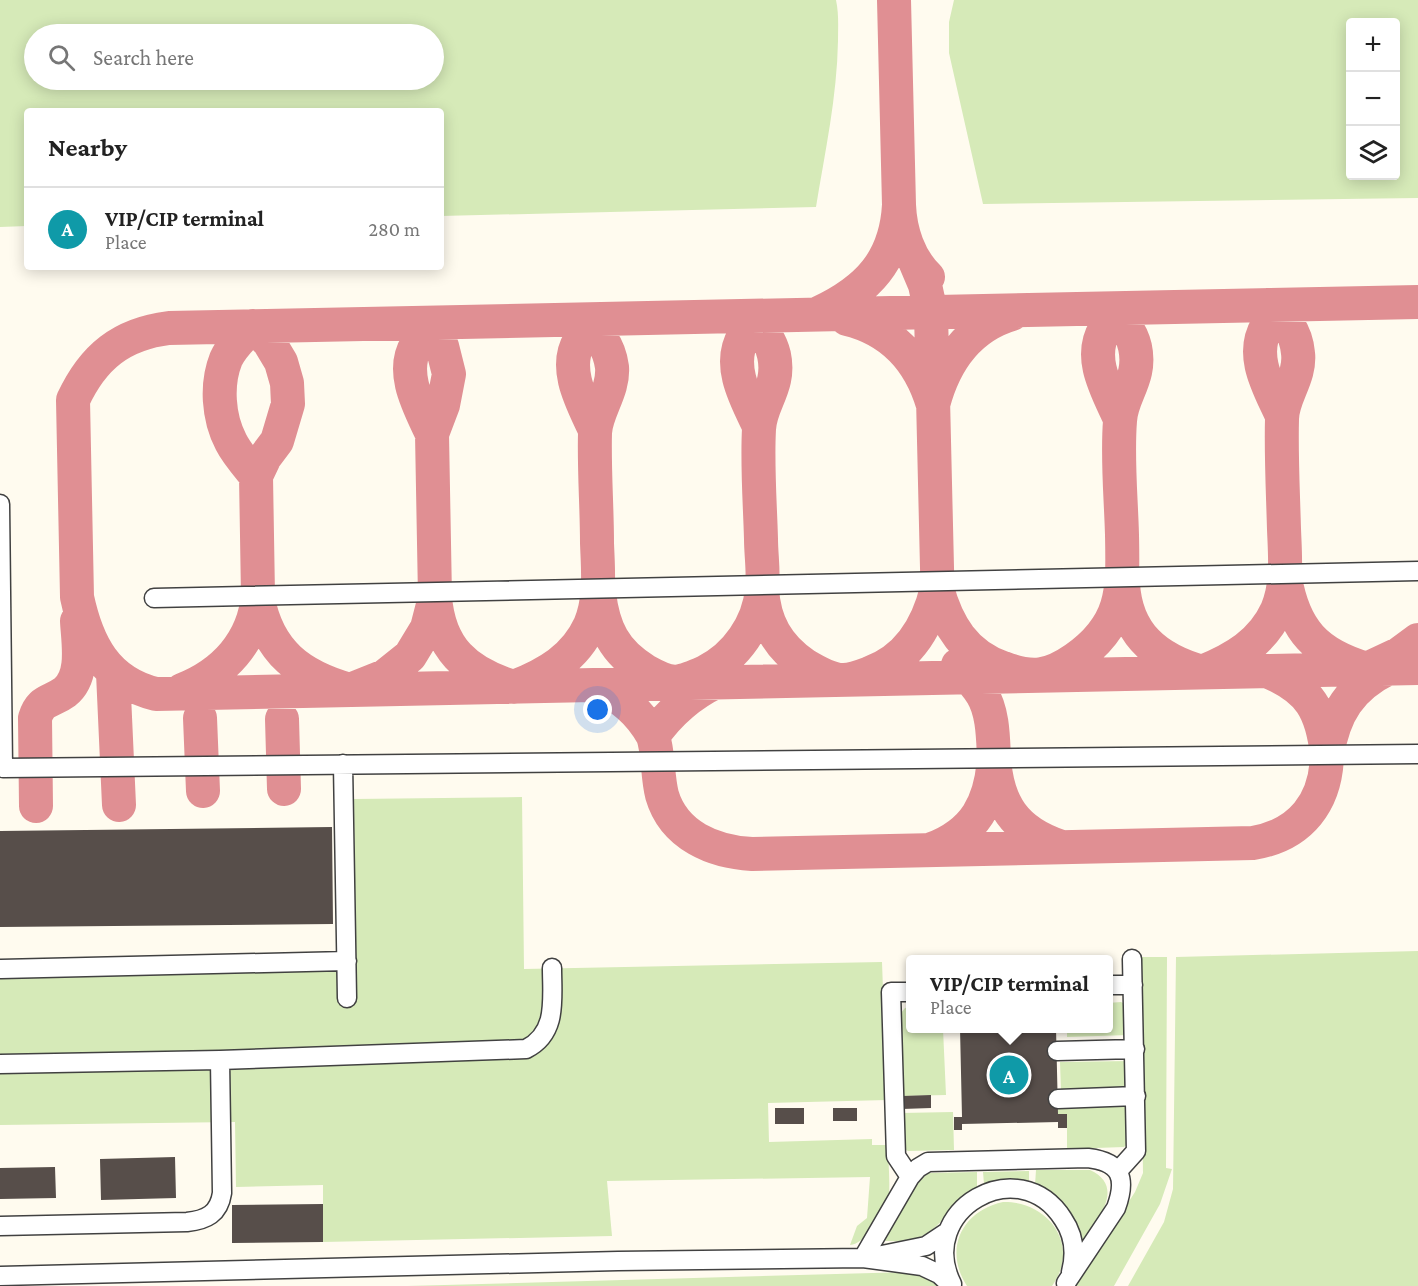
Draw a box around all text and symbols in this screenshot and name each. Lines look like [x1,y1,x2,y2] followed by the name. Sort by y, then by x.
[1346,18,1400,180] map controls
[1346,18,1400,72] button: +
[24,24,444,90] search box
[45,41,78,74] icon: search
[93,45,194,70] text: Search here
[1346,72,1400,126] button: −
[1346,126,1400,180] button: layers
[48,133,127,162] text: Nearby
[105,206,264,231] text: VIP/CIP terminal
[62,218,73,240] text: A
[369,218,420,240] text: 280 m
[105,231,147,253] text: Place
[583,695,612,724] your location
[906,955,1113,1033] popup
[930,971,1089,996] text: VIP/CIP terminal
[930,996,972,1018] text: Place
[990,1052,1028,1098] pin: A

